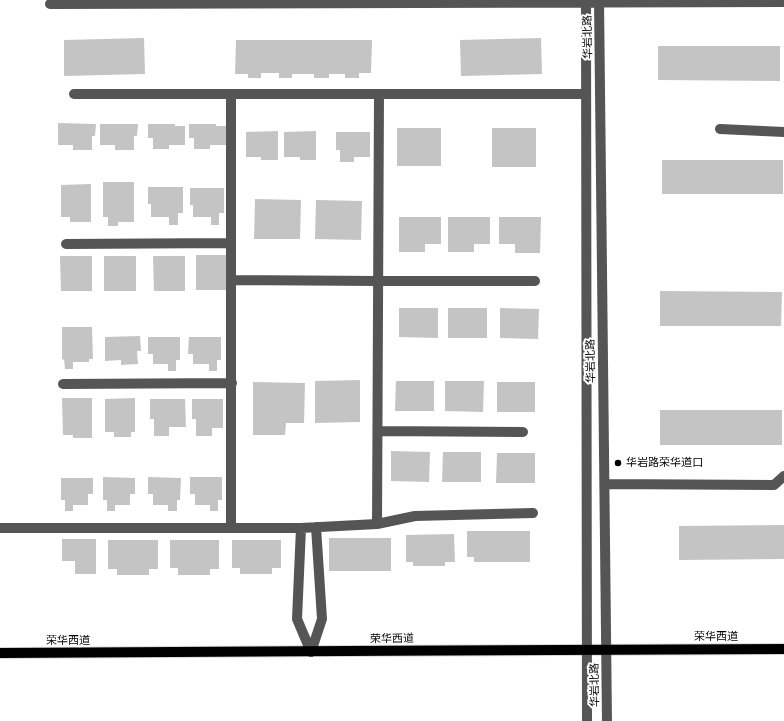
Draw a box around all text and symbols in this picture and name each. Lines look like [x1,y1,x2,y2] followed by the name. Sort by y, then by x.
[581,15,595,59] street label: 华岩北路
[584,339,598,383] street label: 华岩北路
[626,456,703,470] place label: 华岩路荣华道口
[613,458,623,468] marker: 华岩路荣华道口
[694,630,738,644] street label: 荣华西道
[370,632,414,646] street label: 荣华西道
[46,634,90,648] street label: 荣华西道
[588,663,602,707] street label: 华岩北路

